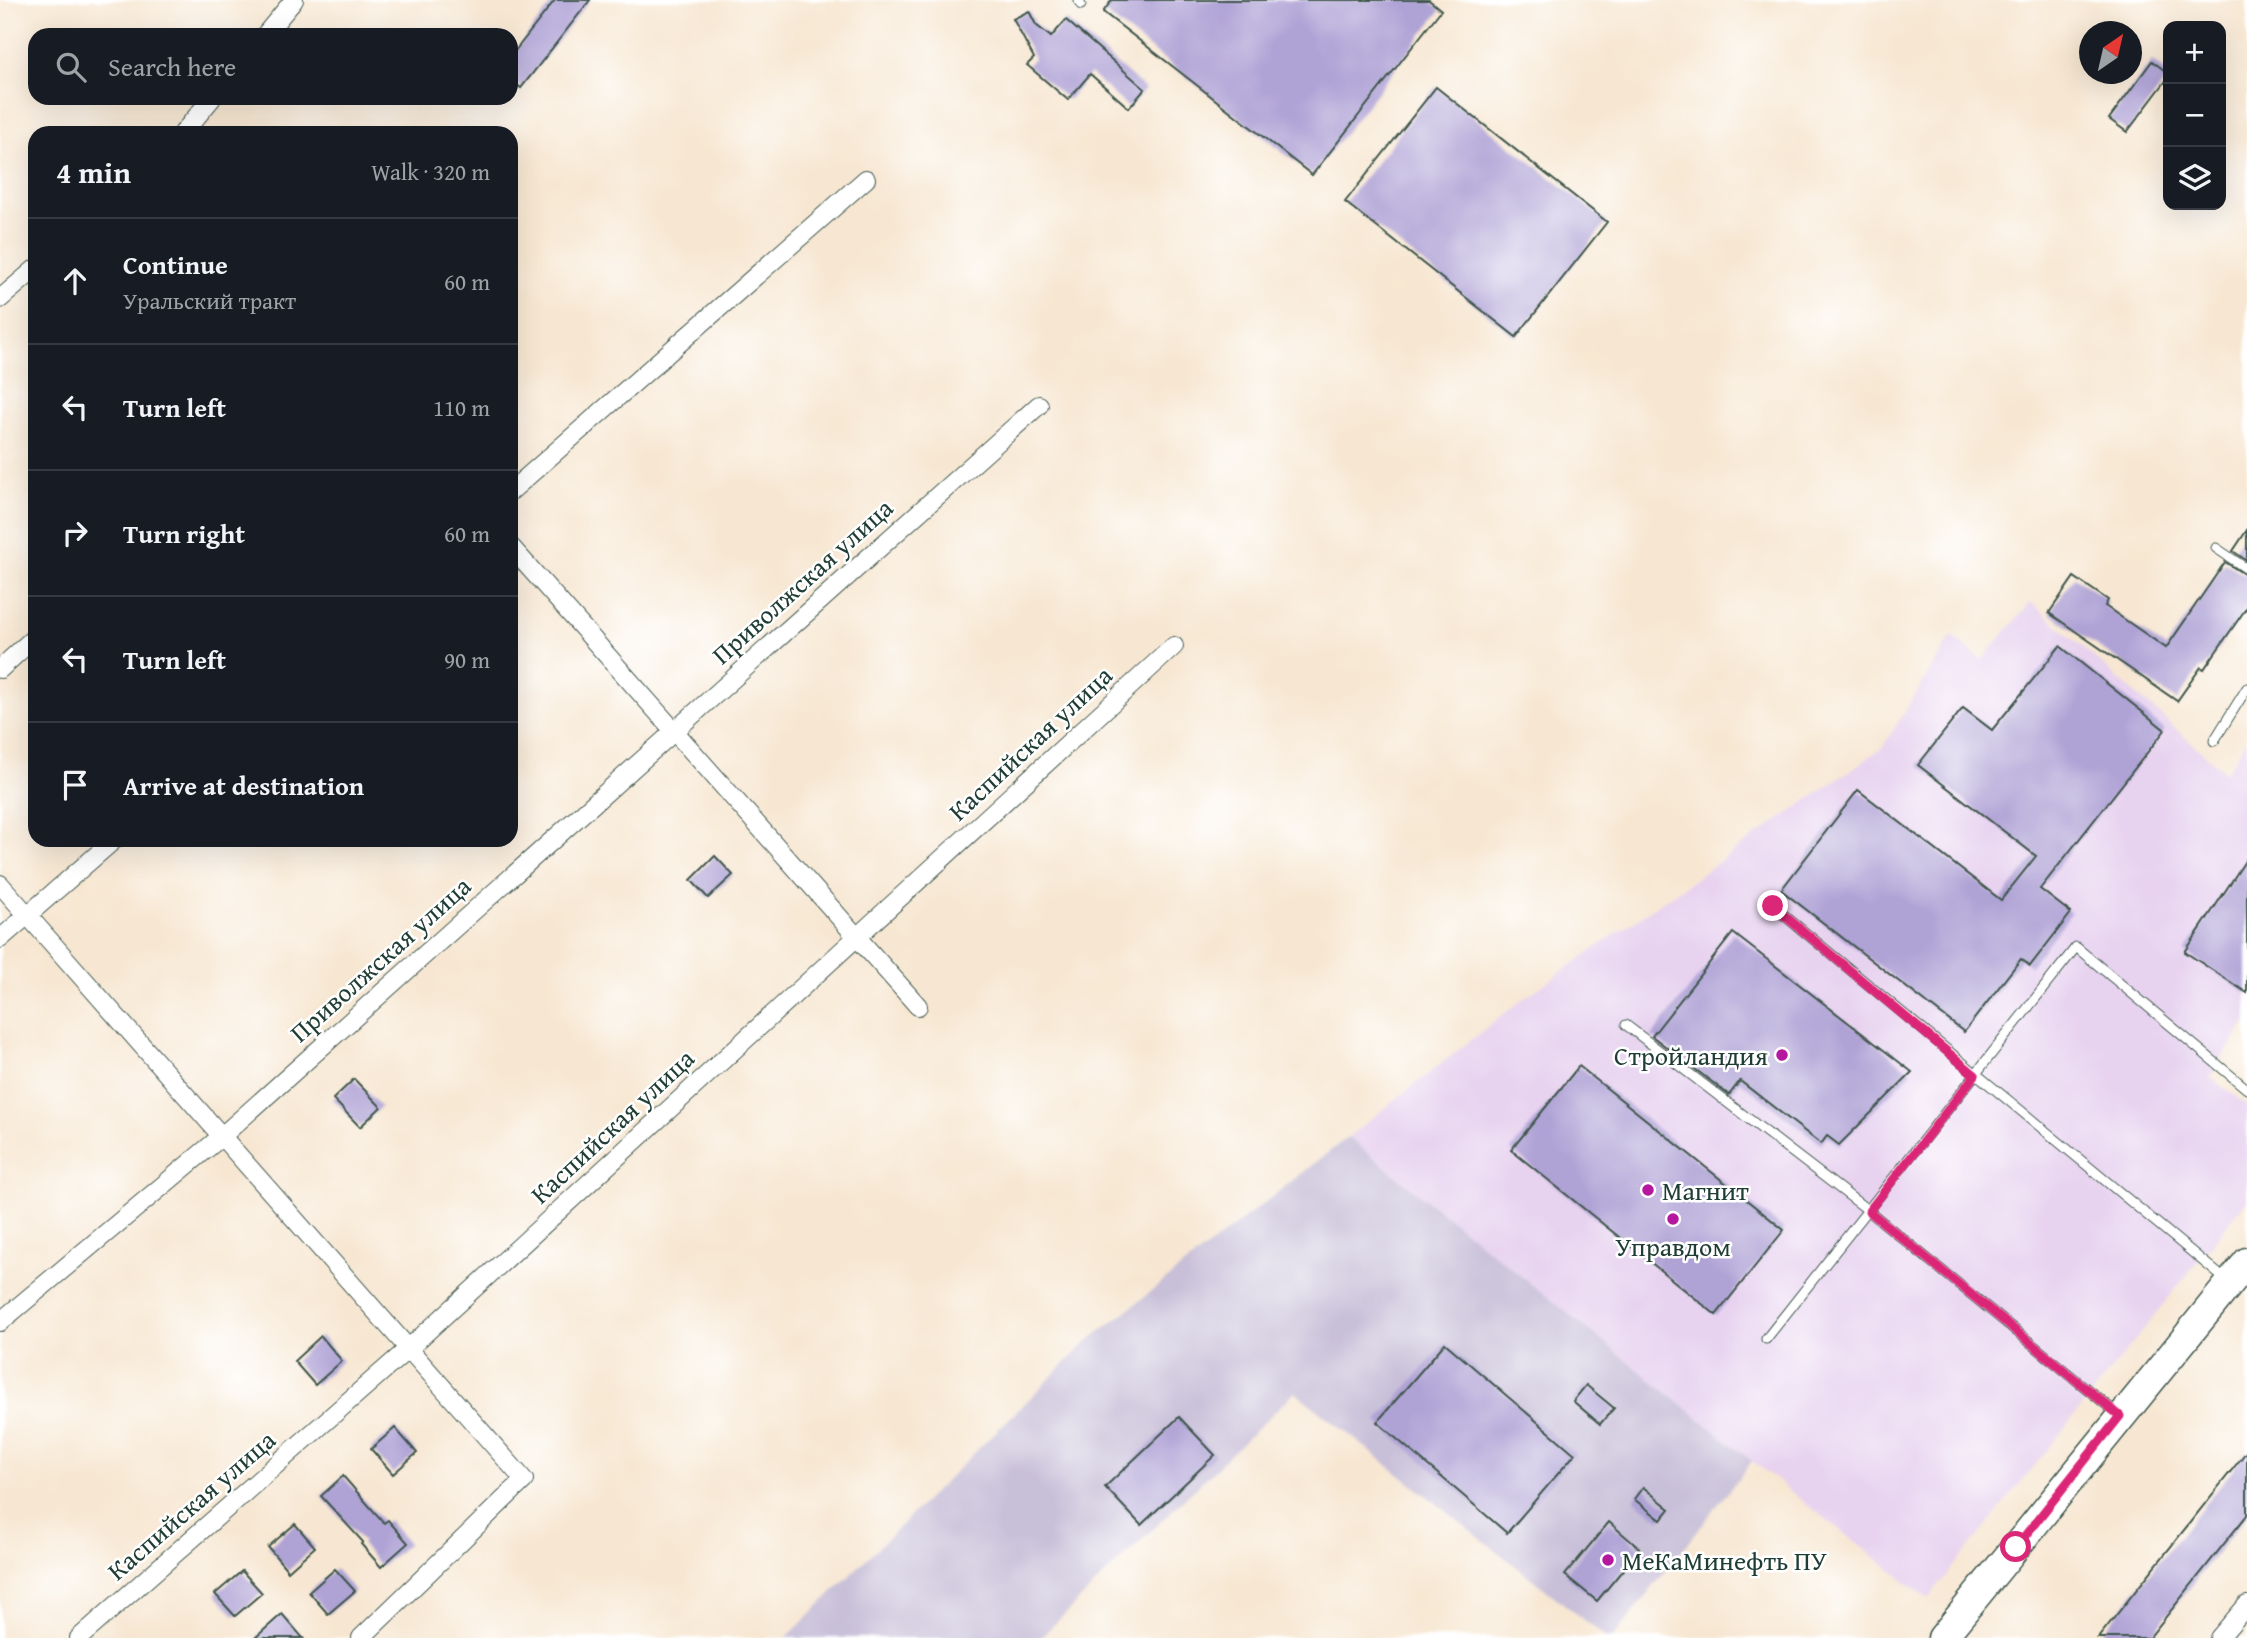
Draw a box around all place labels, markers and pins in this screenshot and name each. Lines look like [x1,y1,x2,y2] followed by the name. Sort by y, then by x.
[1614,1036,1768,1075] place label: Стройландия
[1774,1047,1790,1063] marker: Стройландия
[1662,1171,1749,1210] place label: Магнит
[1640,1182,1656,1198] marker: Магнит
[1665,1211,1681,1227] marker: Управдом
[1615,1227,1731,1266] place label: Управдом
[1622,1541,1827,1580] place label: МеКаМинефть ПУ
[1600,1552,1616,1568] marker: МеКаМинефть ПУ

